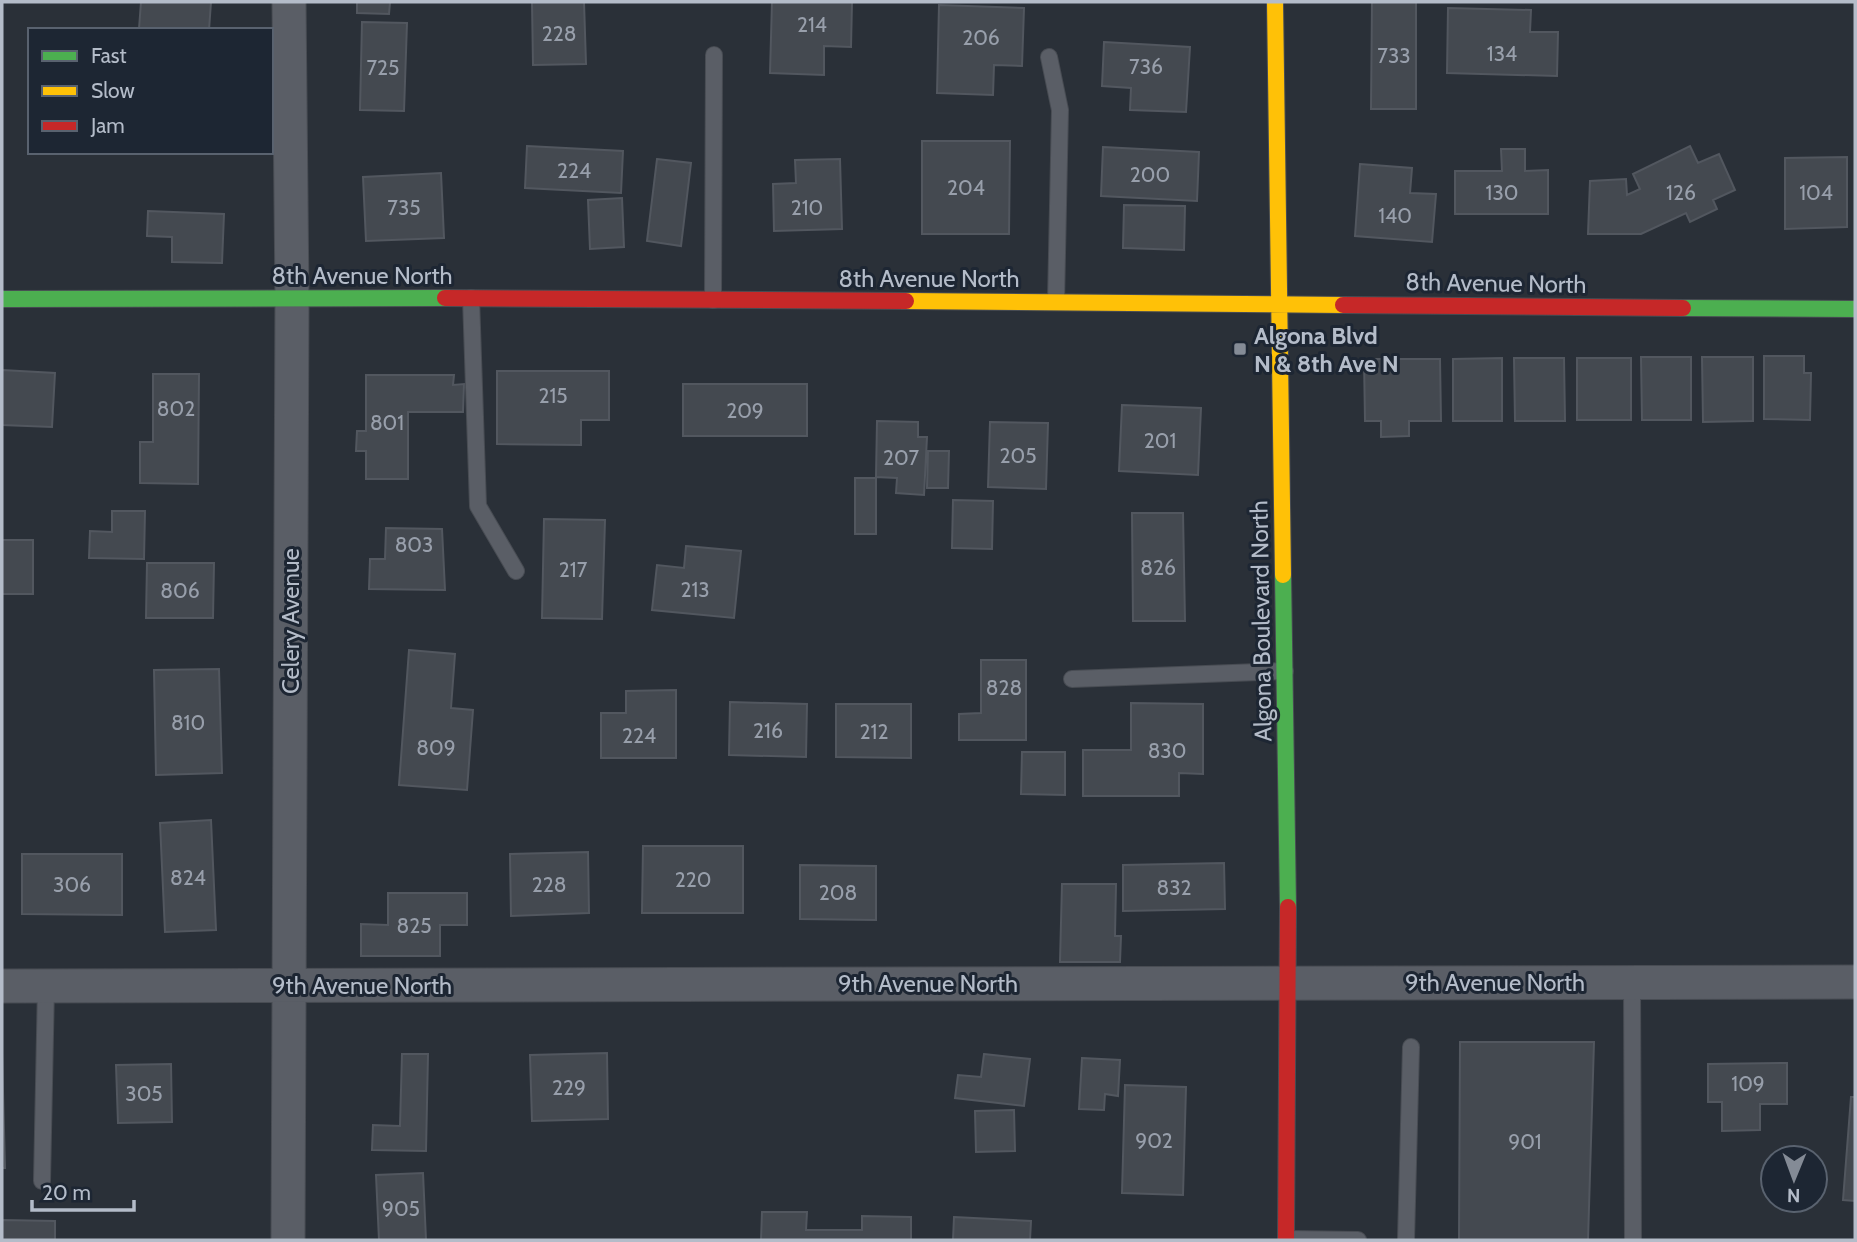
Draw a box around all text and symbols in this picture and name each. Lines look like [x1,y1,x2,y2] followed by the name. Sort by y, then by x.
[797,12,827,37] house number: 214
[542,21,576,46] house number: 228
[962,25,1000,50] house number: 206
[28,28,273,154] legend
[1487,41,1517,66] house number: 134
[91,43,127,68] text: Fast
[1377,43,1411,68] house number: 733
[1129,54,1163,79] house number: 736
[367,55,399,80] house number: 725
[91,78,135,103] text: Slow
[90,113,125,138] text: Jam
[557,158,591,183] house number: 224
[1130,162,1170,187] house number: 200
[947,175,985,200] house number: 204
[1486,180,1518,205] house number: 130
[1666,180,1696,205] house number: 126
[1799,180,1833,205] house number: 104
[387,195,421,220] house number: 735
[791,195,823,220] house number: 210
[1378,203,1412,228] house number: 140
[272,261,453,290] street label: 8th Avenue North
[839,264,1020,293] street label: 8th Avenue North
[1405,267,1587,299] street label: 8th Avenue North
[1254,321,1399,378] place label: Algona Blvd N & 8th Ave N
[1232,341,1248,357] marker: Algona Blvd N & 8th Ave N
[538,383,568,408] house number: 215
[157,396,195,421] house number: 802
[726,398,764,423] house number: 209
[370,410,404,435] house number: 801
[1144,428,1176,453] house number: 201
[999,443,1037,468] house number: 205
[883,445,919,470] house number: 207
[1244,500,1278,742] street label: Algona Boulevard North
[395,532,433,557] house number: 803
[276,548,305,694] street label: Celery Avenue
[1140,555,1176,580] house number: 826
[559,557,588,582] house number: 217
[680,577,710,602] house number: 213
[160,578,200,603] house number: 806
[986,675,1022,700] house number: 828
[171,710,205,735] house number: 810
[753,718,783,743] house number: 216
[860,719,888,744] house number: 212
[622,723,656,748] house number: 224
[416,735,456,760] house number: 809
[1148,738,1186,763] house number: 830
[170,865,206,890] house number: 824
[675,867,711,892] house number: 220
[53,872,91,897] house number: 306
[532,872,566,897] house number: 228
[1156,875,1192,900] house number: 832
[819,880,857,905] house number: 208
[396,913,432,938] house number: 825
[1405,968,1585,997] street label: 9th Avenue North
[838,969,1018,998] street label: 9th Avenue North
[272,971,452,1000] street label: 9th Avenue North
[1731,1071,1765,1096] house number: 109
[552,1075,586,1100] house number: 229
[125,1081,163,1106] house number: 305
[1135,1128,1173,1153] house number: 902
[1508,1129,1542,1154] house number: 901
[1759,1144,1829,1214] north arrow
[32,1168,133,1212] scale bar
[42,1180,91,1205] text: 20 m
[1787,1184,1801,1207] text: N
[382,1196,420,1221] house number: 905

